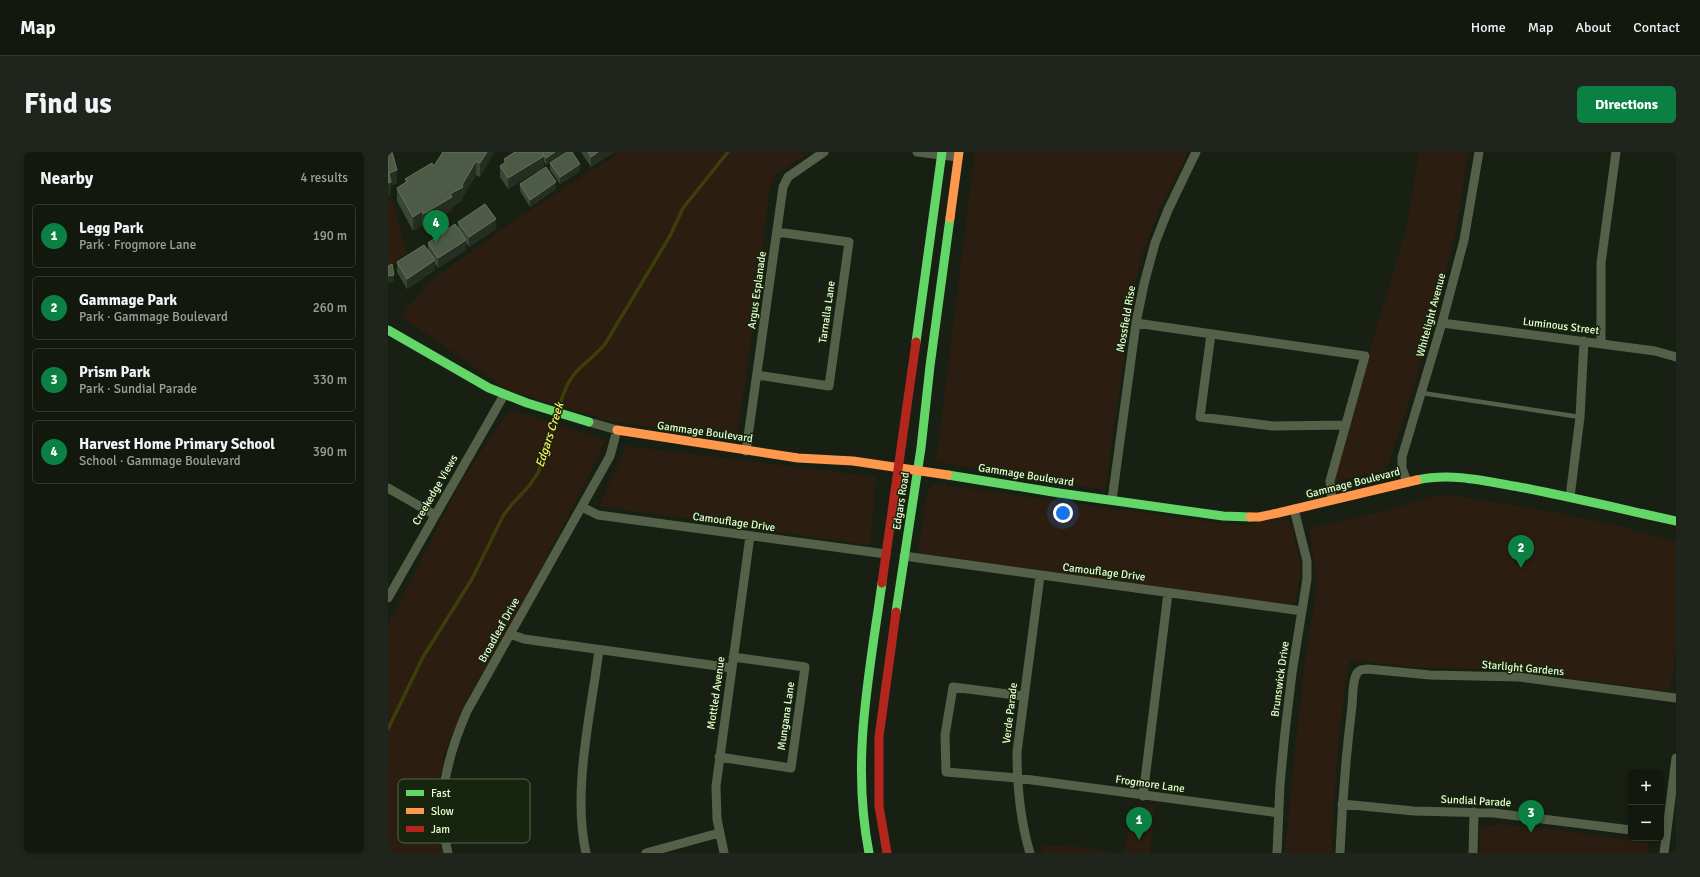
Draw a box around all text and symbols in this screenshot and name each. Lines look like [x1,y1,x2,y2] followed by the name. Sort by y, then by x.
[20,16,56,40] text: Map
[1471,19,1506,36] text: Home
[1528,19,1553,36] text: Map
[1575,19,1611,36] text: About
[1633,19,1680,36] text: Contact
[1577,86,1676,123] button: Directions
[24,87,112,121] text: Find us
[40,168,93,189] text: Nearby
[300,170,348,186] text: 4 results
[423,210,449,243] pin: 4
[79,219,144,237] text: Legg Park
[50,228,58,244] text: 1
[313,228,347,244] text: 190 m
[79,237,196,253] text: Park · Frogmore Lane
[745,250,769,330] street label: Argus Esplanade
[1414,272,1448,358] street label: Whitelight Avenue
[816,280,838,344] street label: Tarnalla Lane
[1114,285,1138,353] street label: Mossfield Rise
[79,291,177,309] text: Gammage Park
[50,300,58,316] text: 2
[313,300,347,316] text: 260 m
[79,309,228,325] text: Park · Gammage Boulevard
[1522,315,1600,337] street label: Luminous Street
[79,363,150,381] text: Prism Park
[50,372,58,388] text: 3
[313,372,347,388] text: 330 m
[79,381,197,397] text: Park · Sundial Parade
[532,400,568,469] water label: Edgars Creek
[656,419,754,445] street label: Gammage Boulevard
[79,435,275,453] text: Harvest Home Primary School
[50,444,58,460] text: 4
[313,444,347,460] text: 390 m
[410,452,461,528] street label: Creekedge Views
[79,453,241,469] text: School · Gammage Boulevard
[977,461,1075,489] street label: Gammage Boulevard
[1305,465,1402,501] street label: Gammage Boulevard
[890,471,912,531] street label: Edgars Road
[1053,503,1073,523] your location
[692,510,776,534] street label: Camouflage Drive
[1508,535,1534,568] pin: 2
[1062,560,1146,584] street label: Camouflage Drive
[476,595,522,665] street label: Broadleaf Drive
[1268,640,1292,718] street label: Brunswick Drive
[704,656,728,730] street label: Mottled Avenue
[1481,658,1565,678] street label: Starlight Gardens
[775,681,797,751] street label: Mungana Lane
[1000,682,1020,744] street label: Verde Parade
[1628,769,1664,841] map controls
[1628,769,1664,805] button: +
[1115,773,1185,795] street label: Frogmore Lane
[398,779,530,843] legend
[431,787,451,800] text: Fast
[1440,793,1512,809] street label: Sundial Parade
[1518,800,1544,833] pin: 3
[431,805,454,818] text: Slow
[1628,805,1664,841] button: −
[1126,807,1152,840] pin: 1
[431,823,450,836] text: Jam

